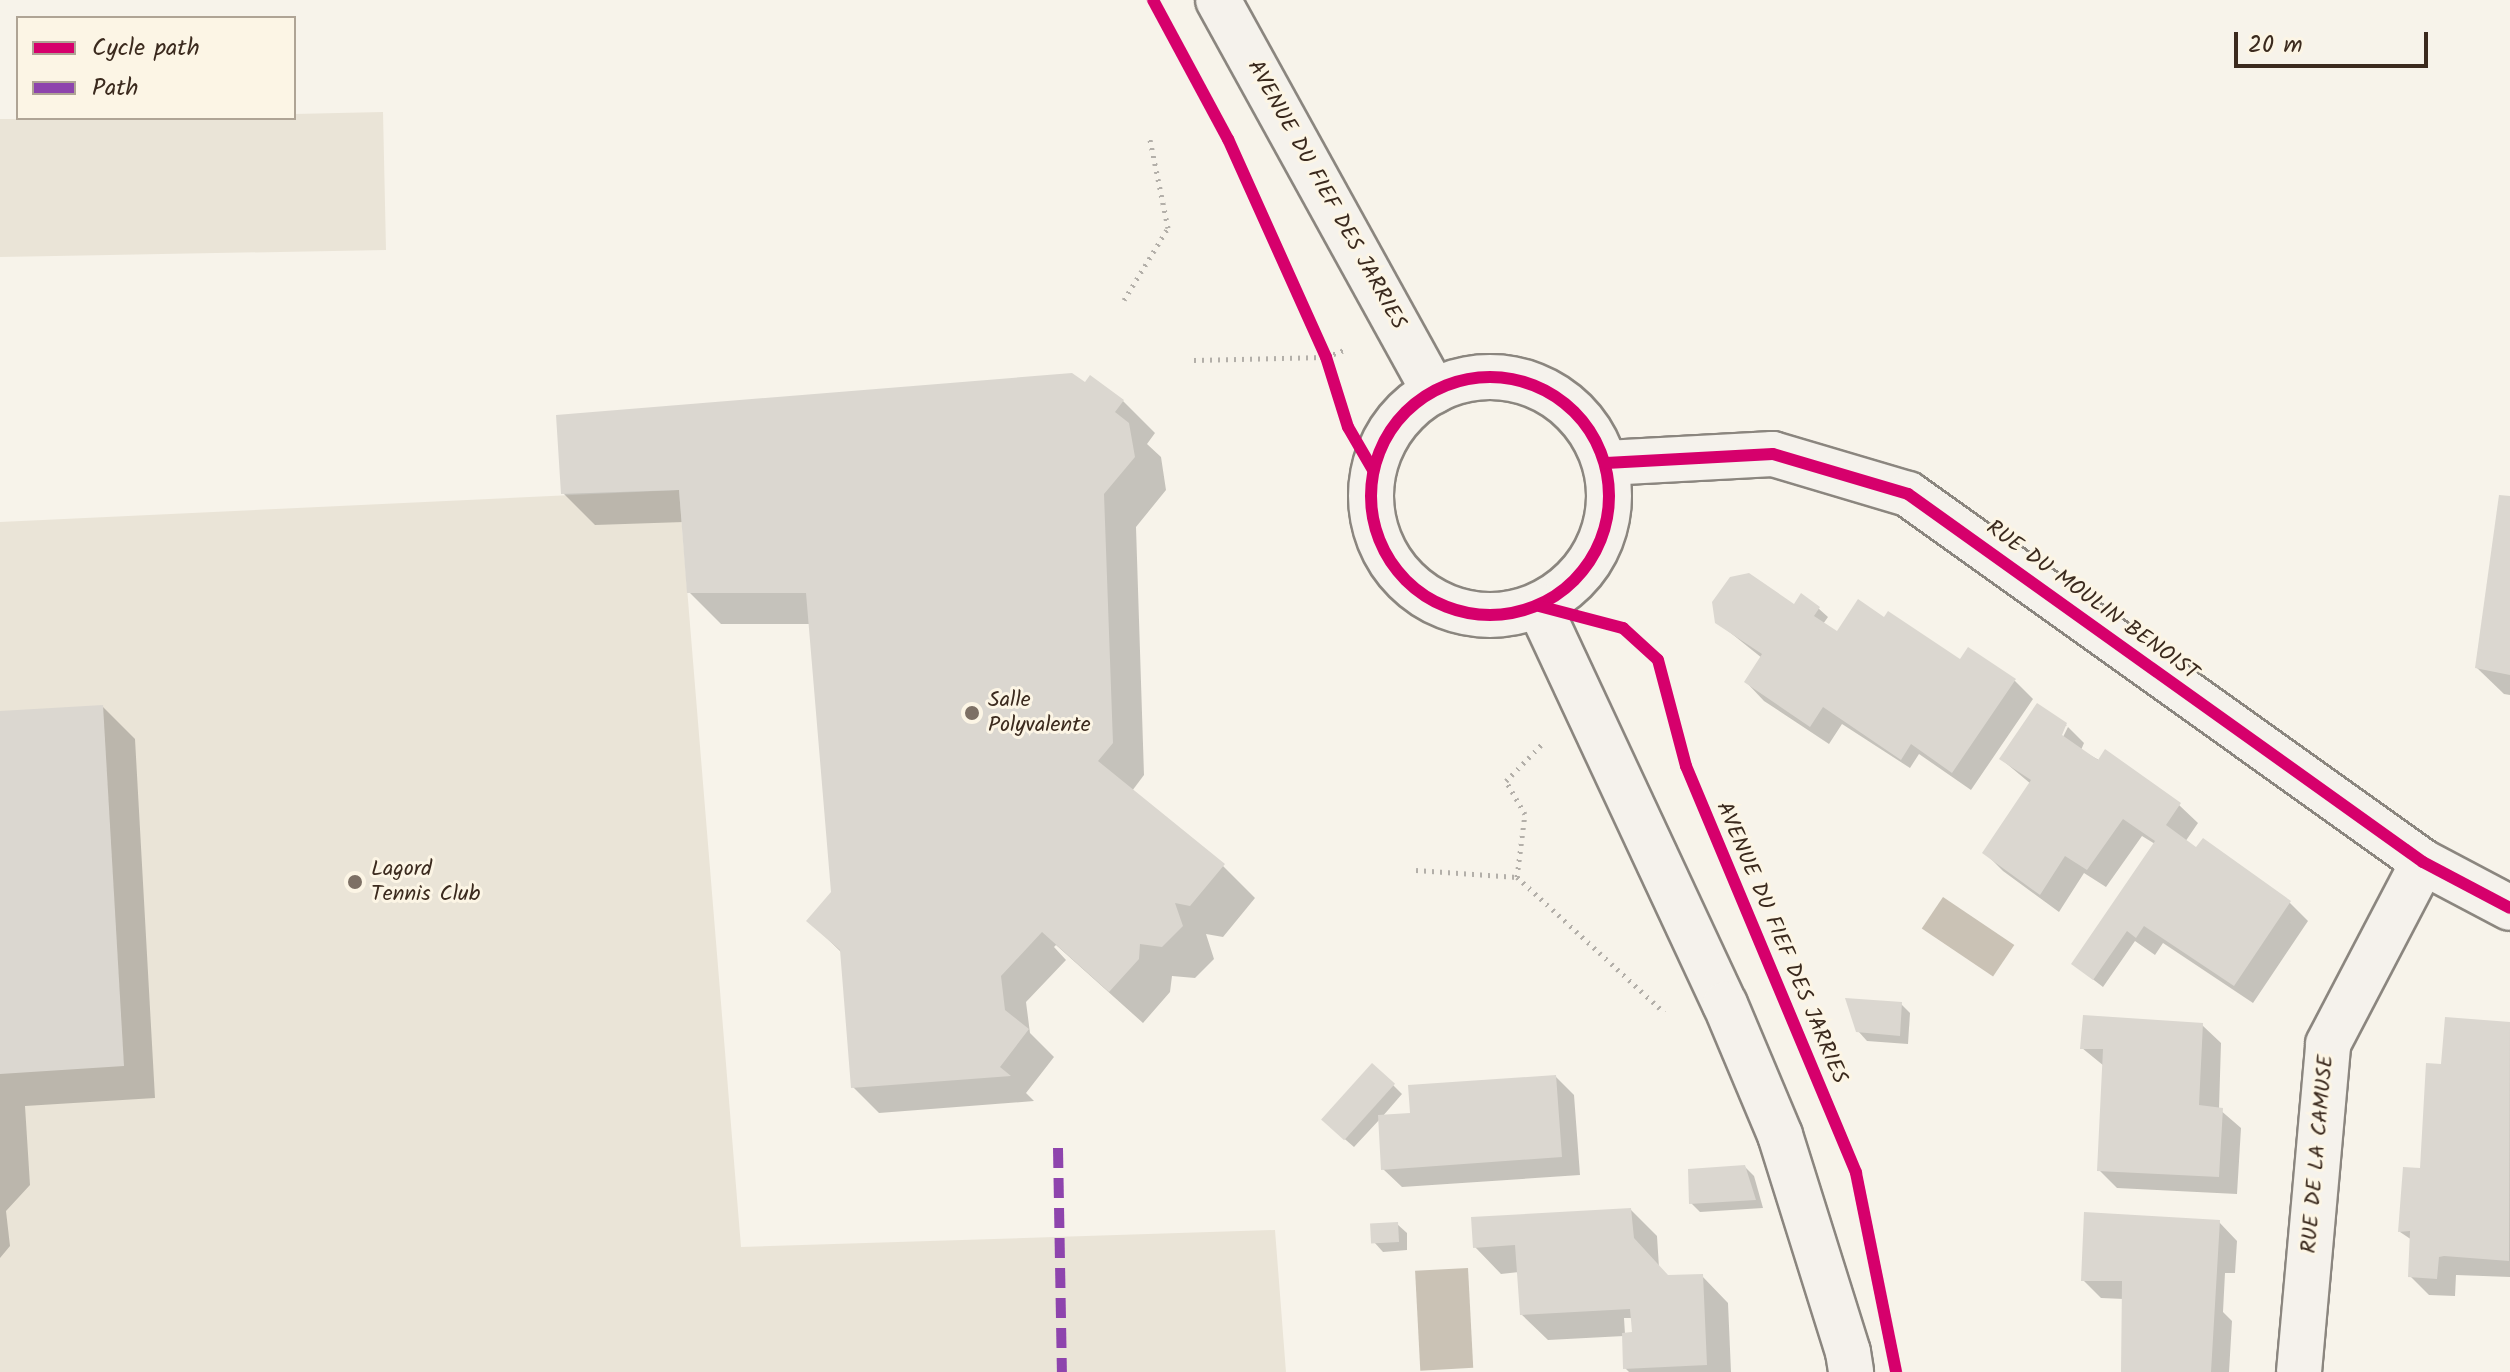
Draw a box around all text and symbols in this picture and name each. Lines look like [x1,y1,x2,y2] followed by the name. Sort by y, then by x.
[16,16,296,120] legend
[2238,16,2432,66] scale bar
[2248,26,2303,65] text: 20 m
[92,29,200,68] text: Cycle path
[1241,56,1411,334] street label: AVENUE DU FIEF DES JARRIES
[92,69,138,108] text: Path
[1981,515,2203,687] street label: RUE DU MOULIN BENOIST
[988,687,1091,738] place label: Salle Polyvalente
[963,704,981,722] marker: Salle Polyvalente
[1710,798,1852,1088] street label: AVENUE DU FIEF DES JARRIES
[371,856,480,908] place label: Lagord Tennis Club
[346,873,364,891] marker: Lagord Tennis Club
[2296,1054,2340,1254] street label: RUE DE LA CAMUSE

